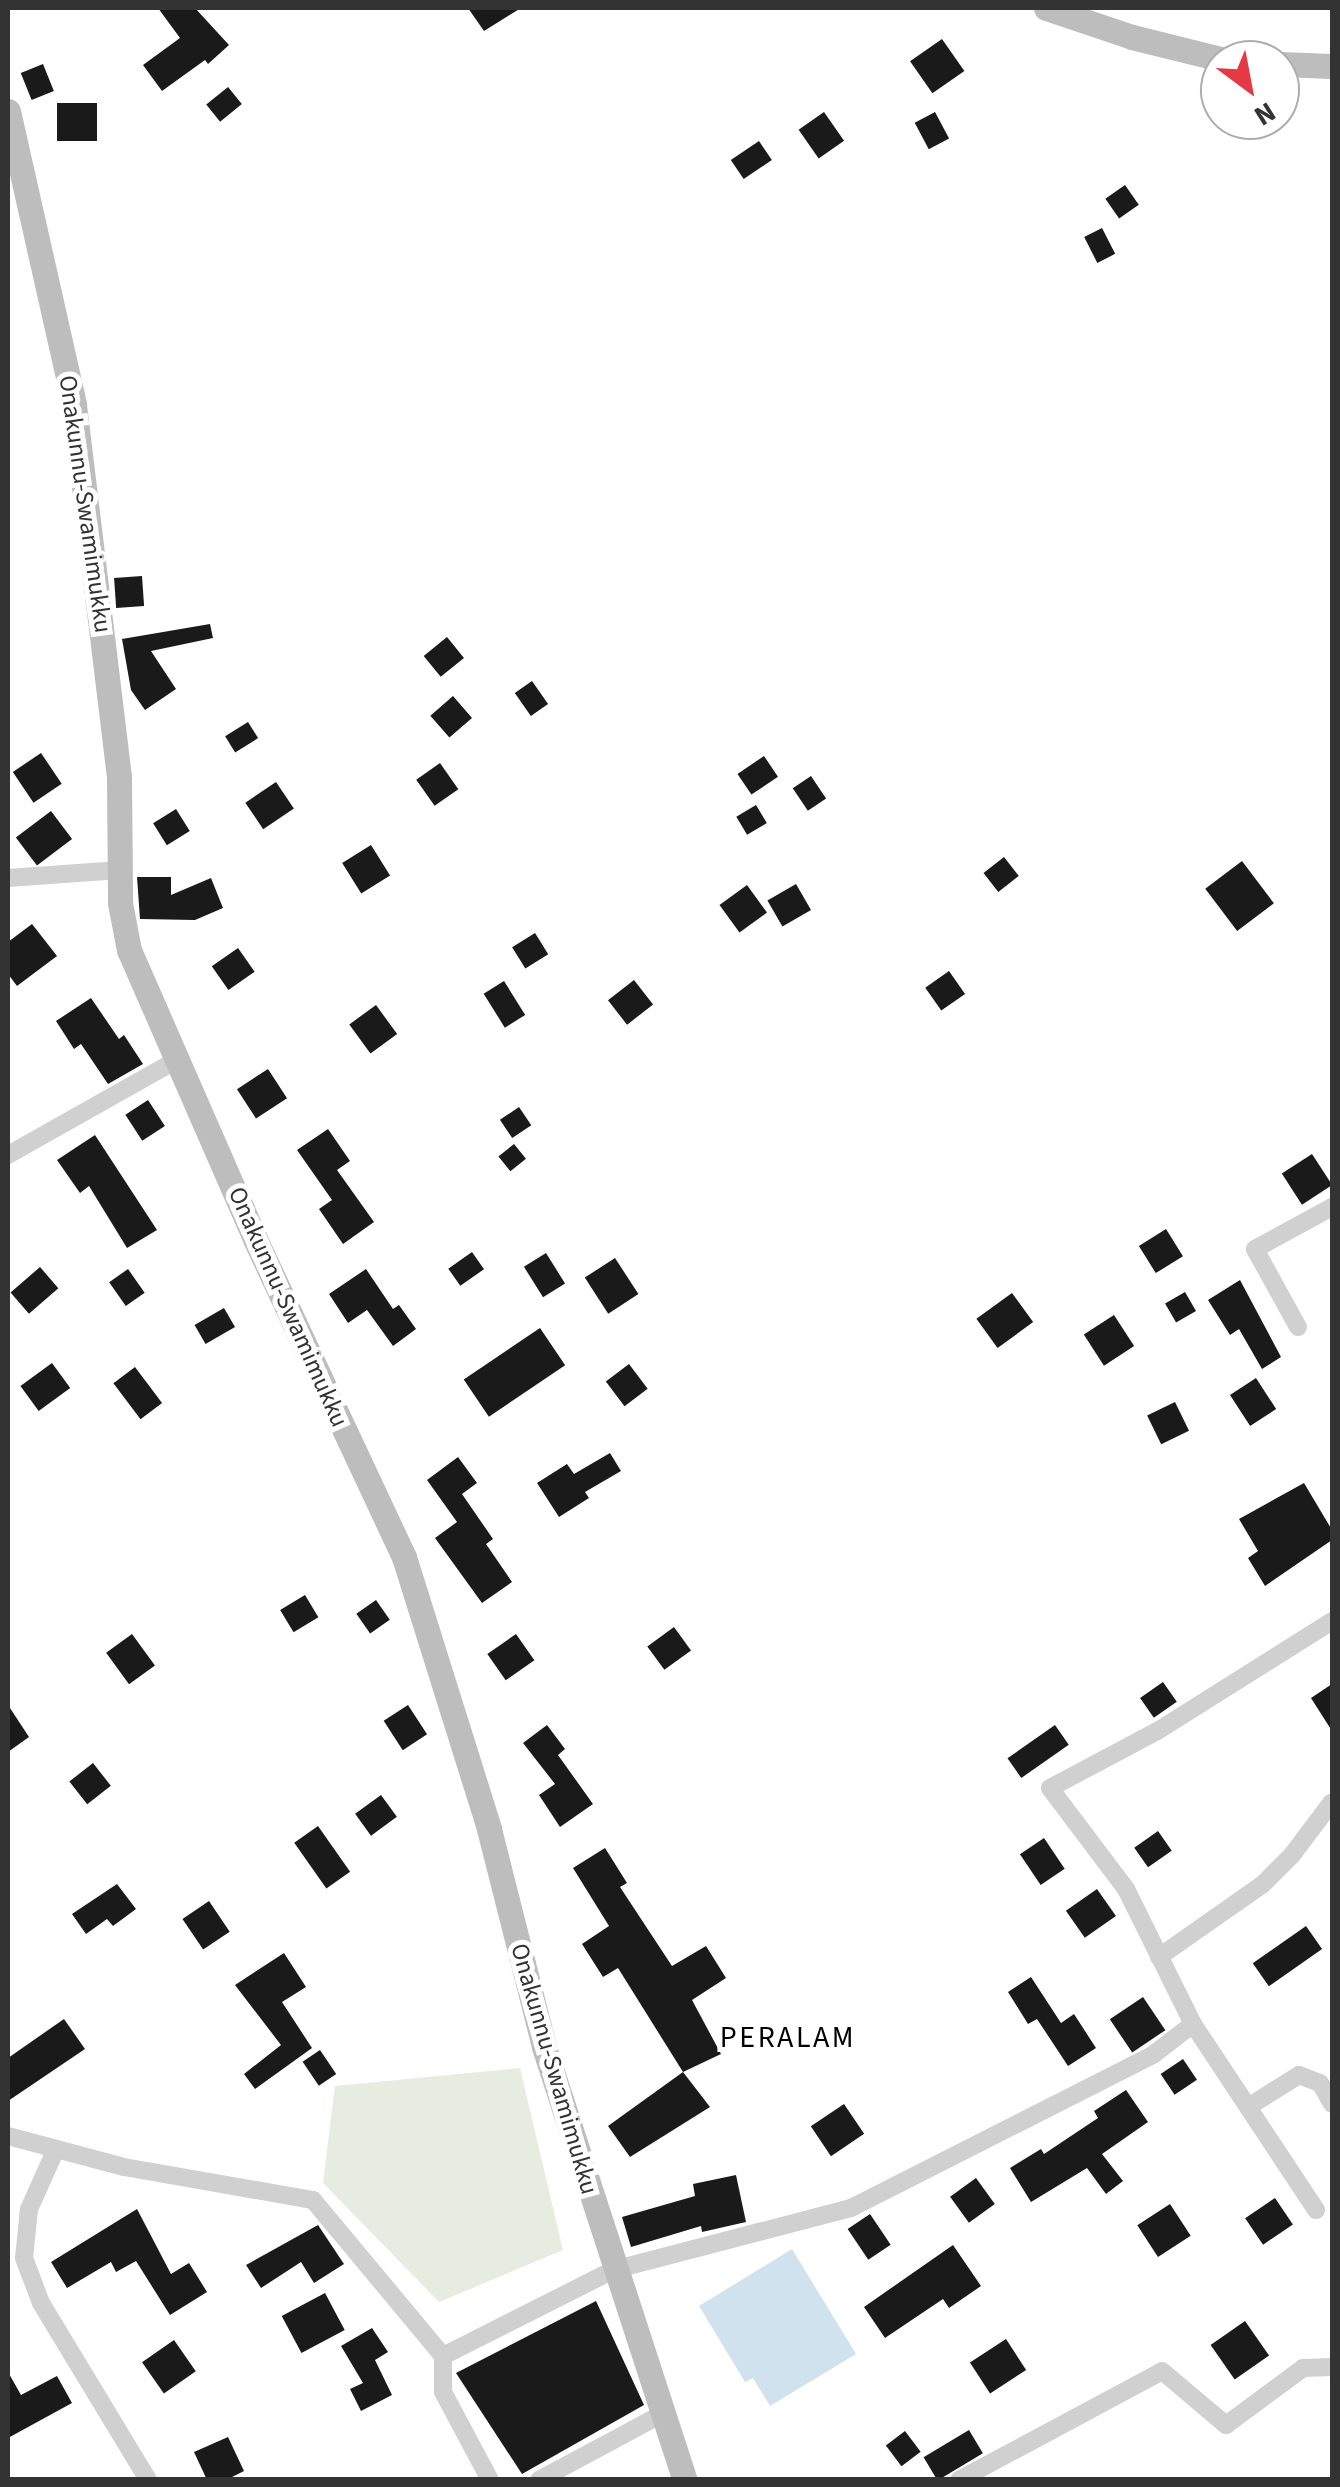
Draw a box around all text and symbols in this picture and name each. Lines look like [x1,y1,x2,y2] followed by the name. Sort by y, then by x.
[1200,40,1300,140] north arrow
[1246,92,1283,136] text: N
[52,373,118,635] street label: Onakunnu-Swamimukku
[221,1182,355,1432] street label: Onakunnu-Swamimukku
[504,1940,604,2198] street label: Onakunnu-Swamimukku
[720,2020,856,2056] district label: PERALAM

